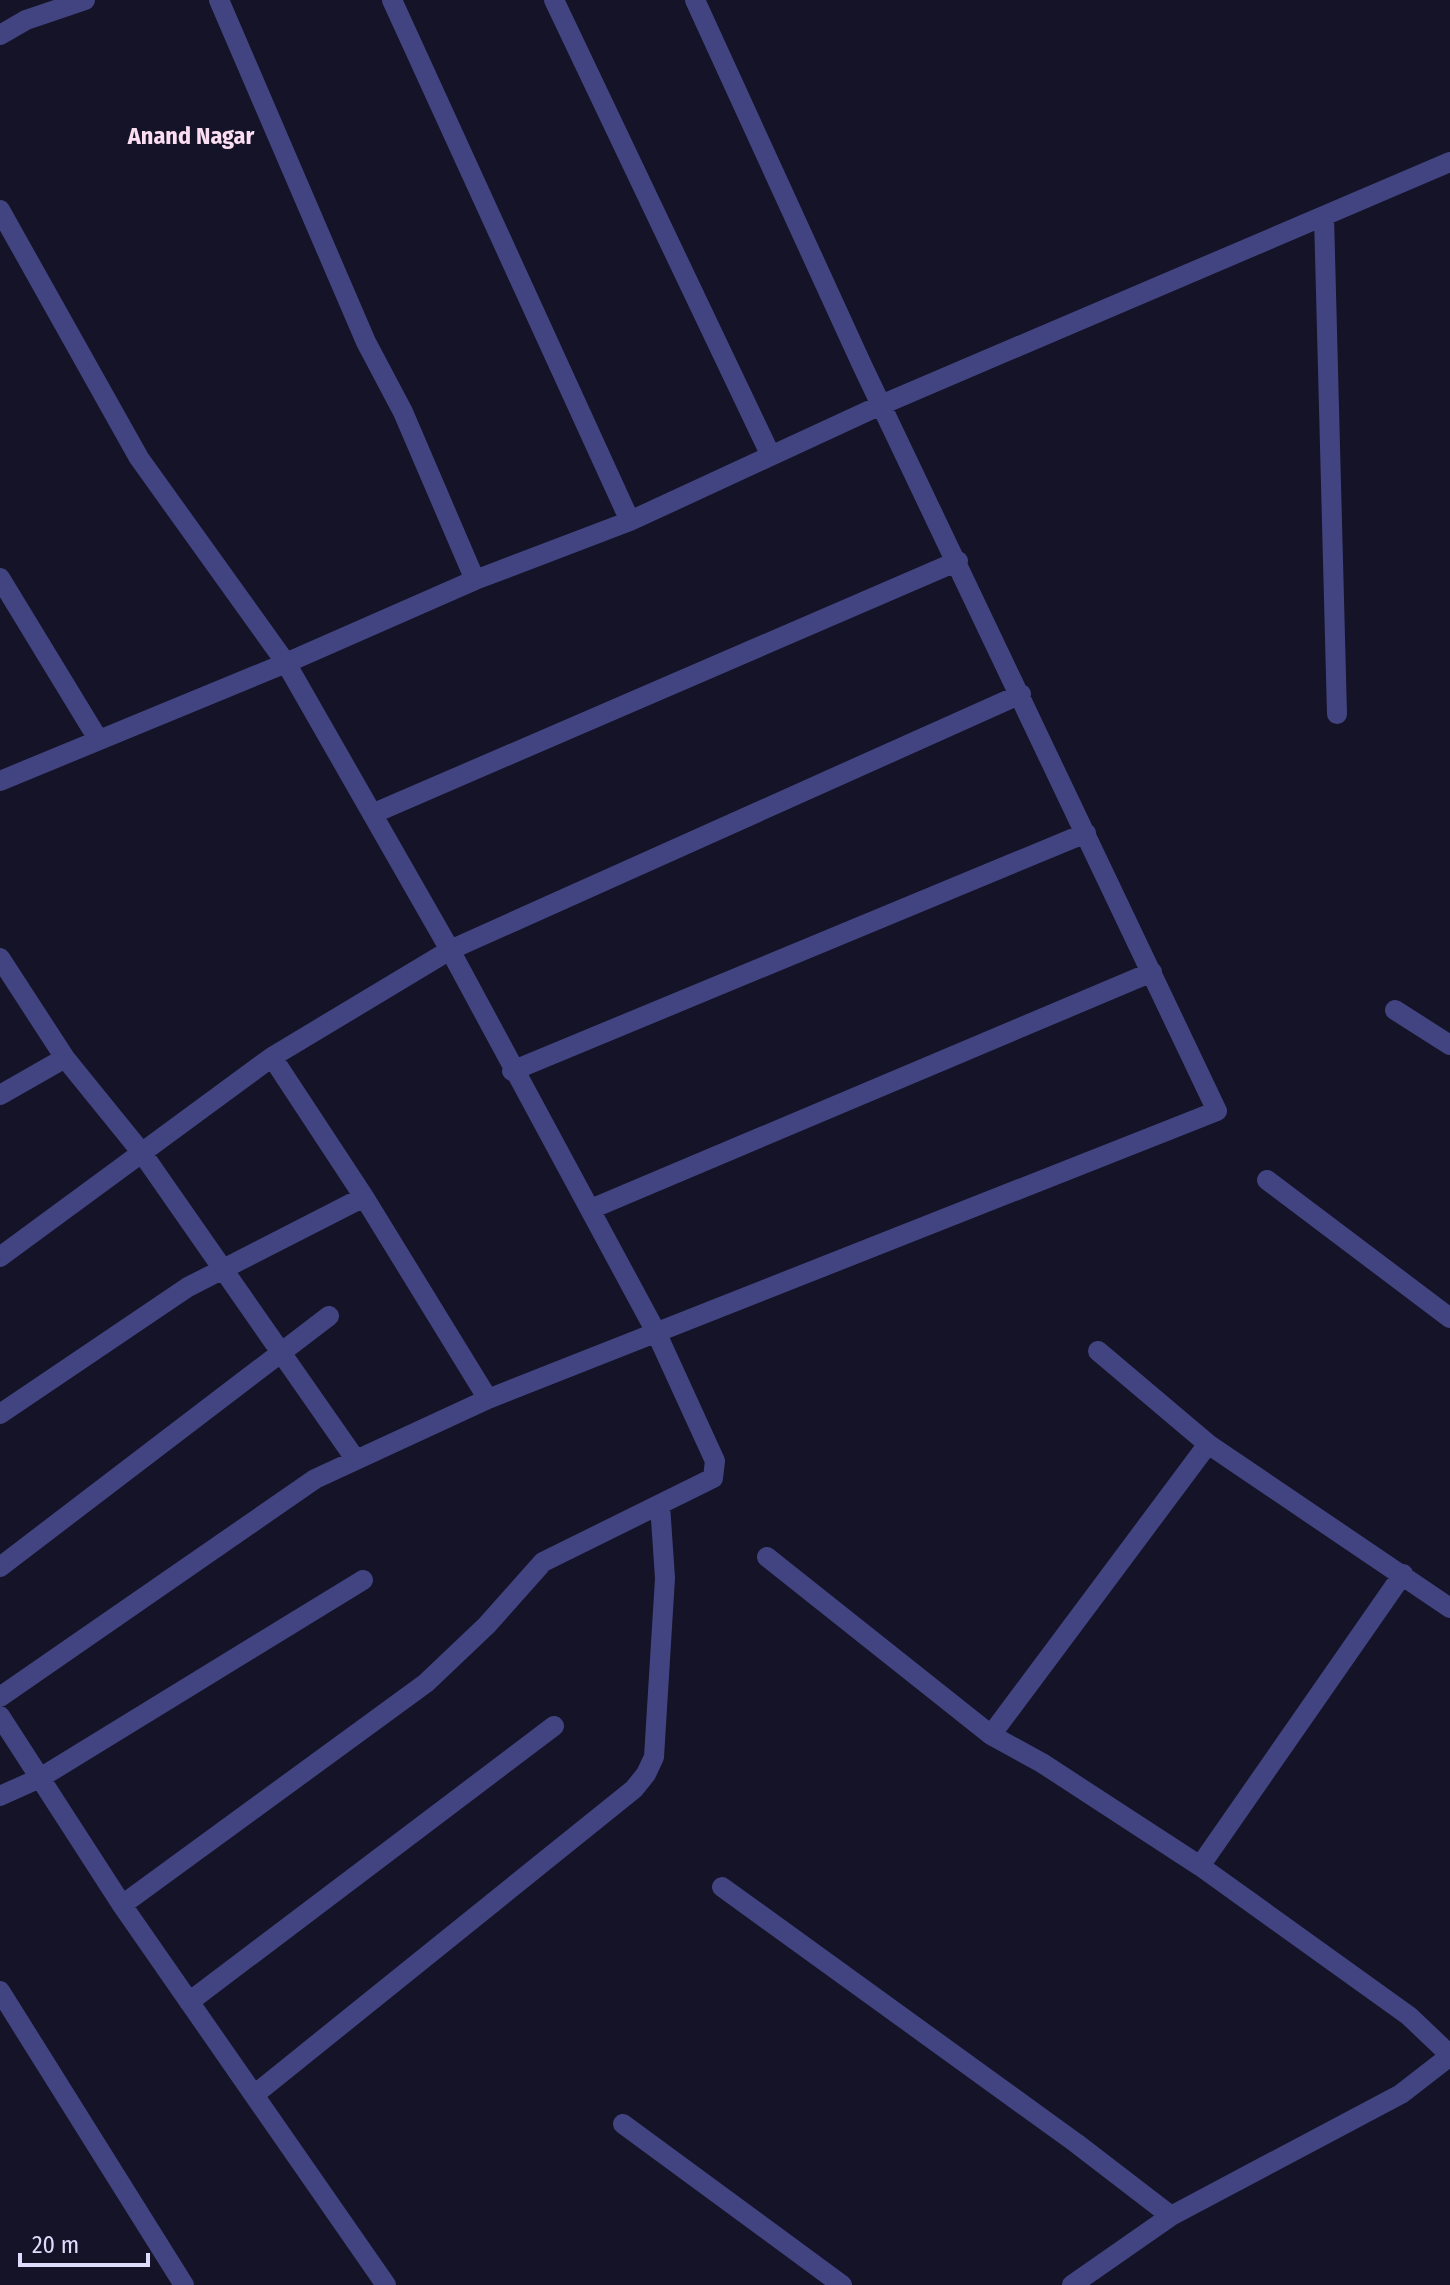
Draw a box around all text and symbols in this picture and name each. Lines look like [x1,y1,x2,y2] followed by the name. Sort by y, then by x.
[127,122,254,150] district label: Anand Nagar
[20,2217,148,2267] scale bar
[32,2231,79,2259] text: 20 m

